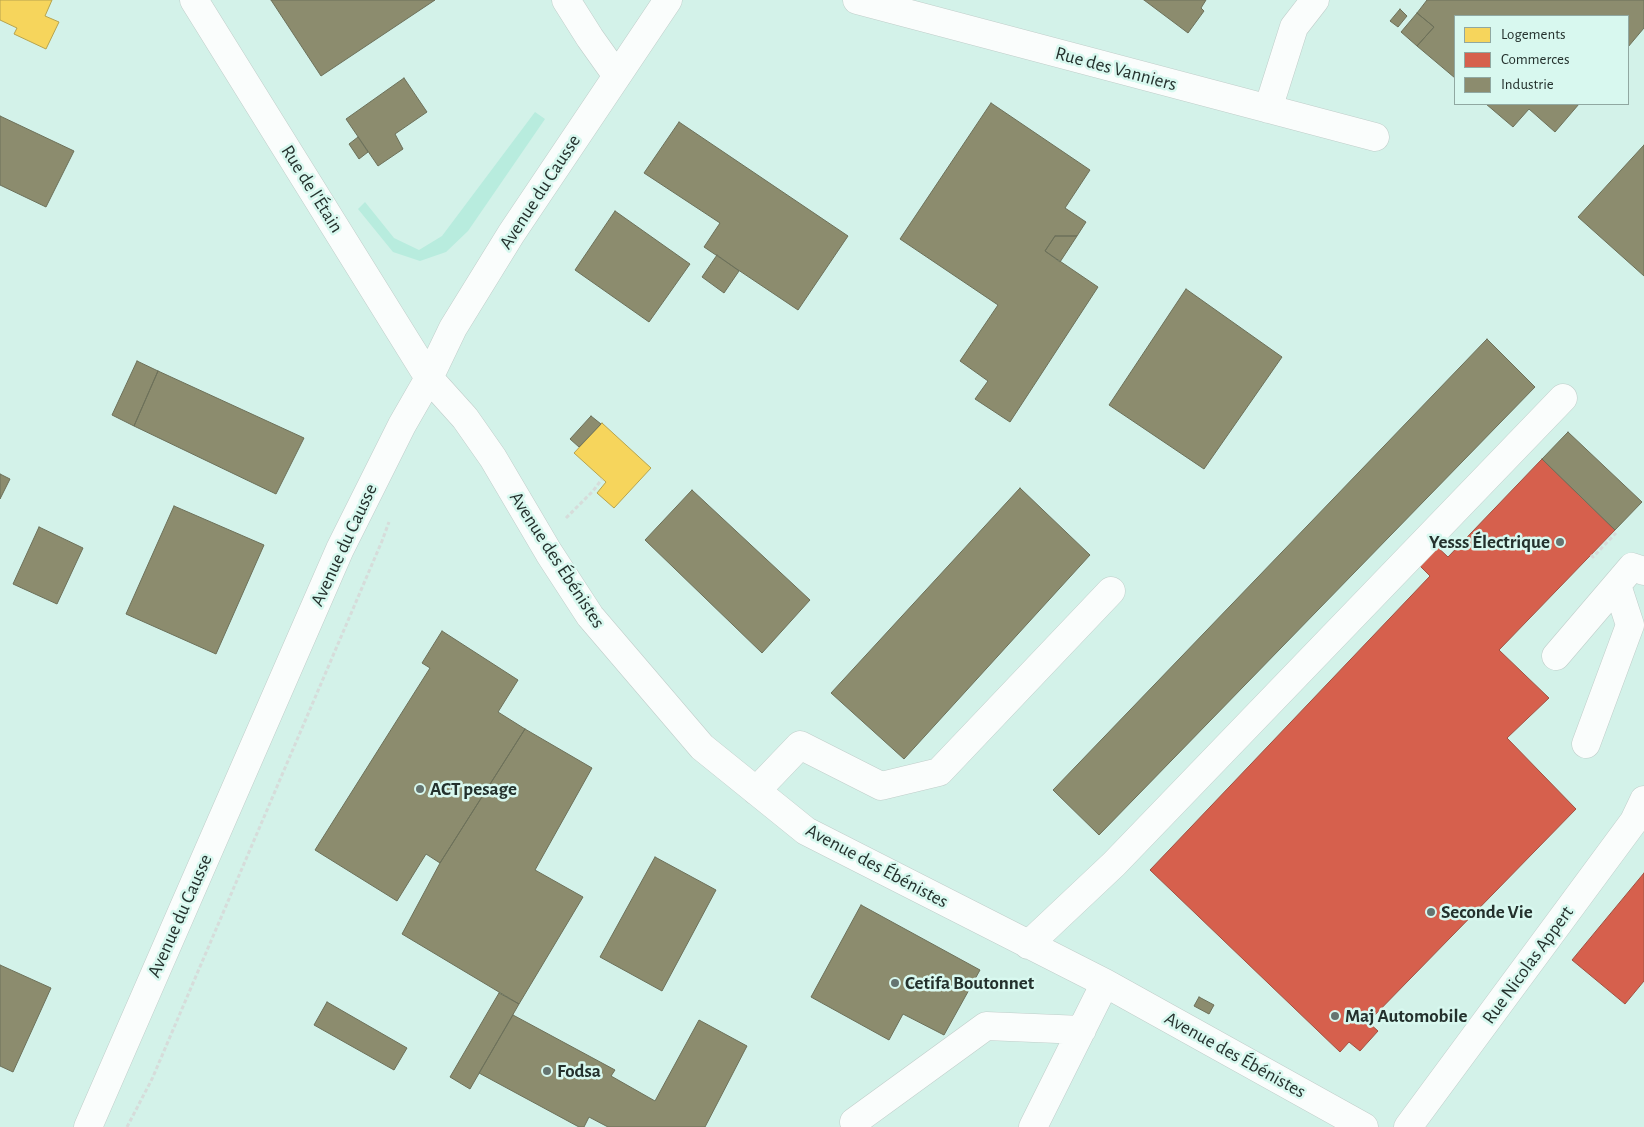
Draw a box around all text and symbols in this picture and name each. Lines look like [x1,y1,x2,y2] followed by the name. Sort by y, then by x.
[1454,15,1629,105] legend
[1501,27,1566,42] text: Logements
[1053,42,1179,96] street label: Rue des Vanniers
[1501,52,1570,67] text: Commerces
[1501,77,1554,92] text: Industrie
[494,130,586,254] street label: Avenue du Causse
[276,141,348,237] street label: Rue de l'Étain
[306,480,382,610] street label: Avenue du Causse
[504,488,610,632] street label: Avenue des Ébénistes
[1429,531,1550,553] place label: Yesss Électrique
[1554,536,1566,548] marker: Yesss Électrique
[430,778,517,800] place label: ACT pesage
[414,783,426,795] marker: ACT pesage
[802,819,952,913] street label: Avenue des Ébénistes
[143,851,217,981] street label: Avenue du Causse
[1441,901,1533,923] place label: Seconde Vie
[1477,901,1579,1029] street label: Rue Nicolas Appert
[1425,906,1437,918] marker: Seconde Vie
[905,972,1034,994] place label: Cetifa Boutonnet
[889,977,901,989] marker: Cetifa Boutonnet
[1345,1005,1467,1027] place label: Maj Automobile
[1160,1007,1310,1103] street label: Avenue des Ébénistes
[1329,1010,1341,1022] marker: Maj Automobile
[557,1060,601,1082] place label: Fodsa
[541,1065,553,1077] marker: Fodsa

